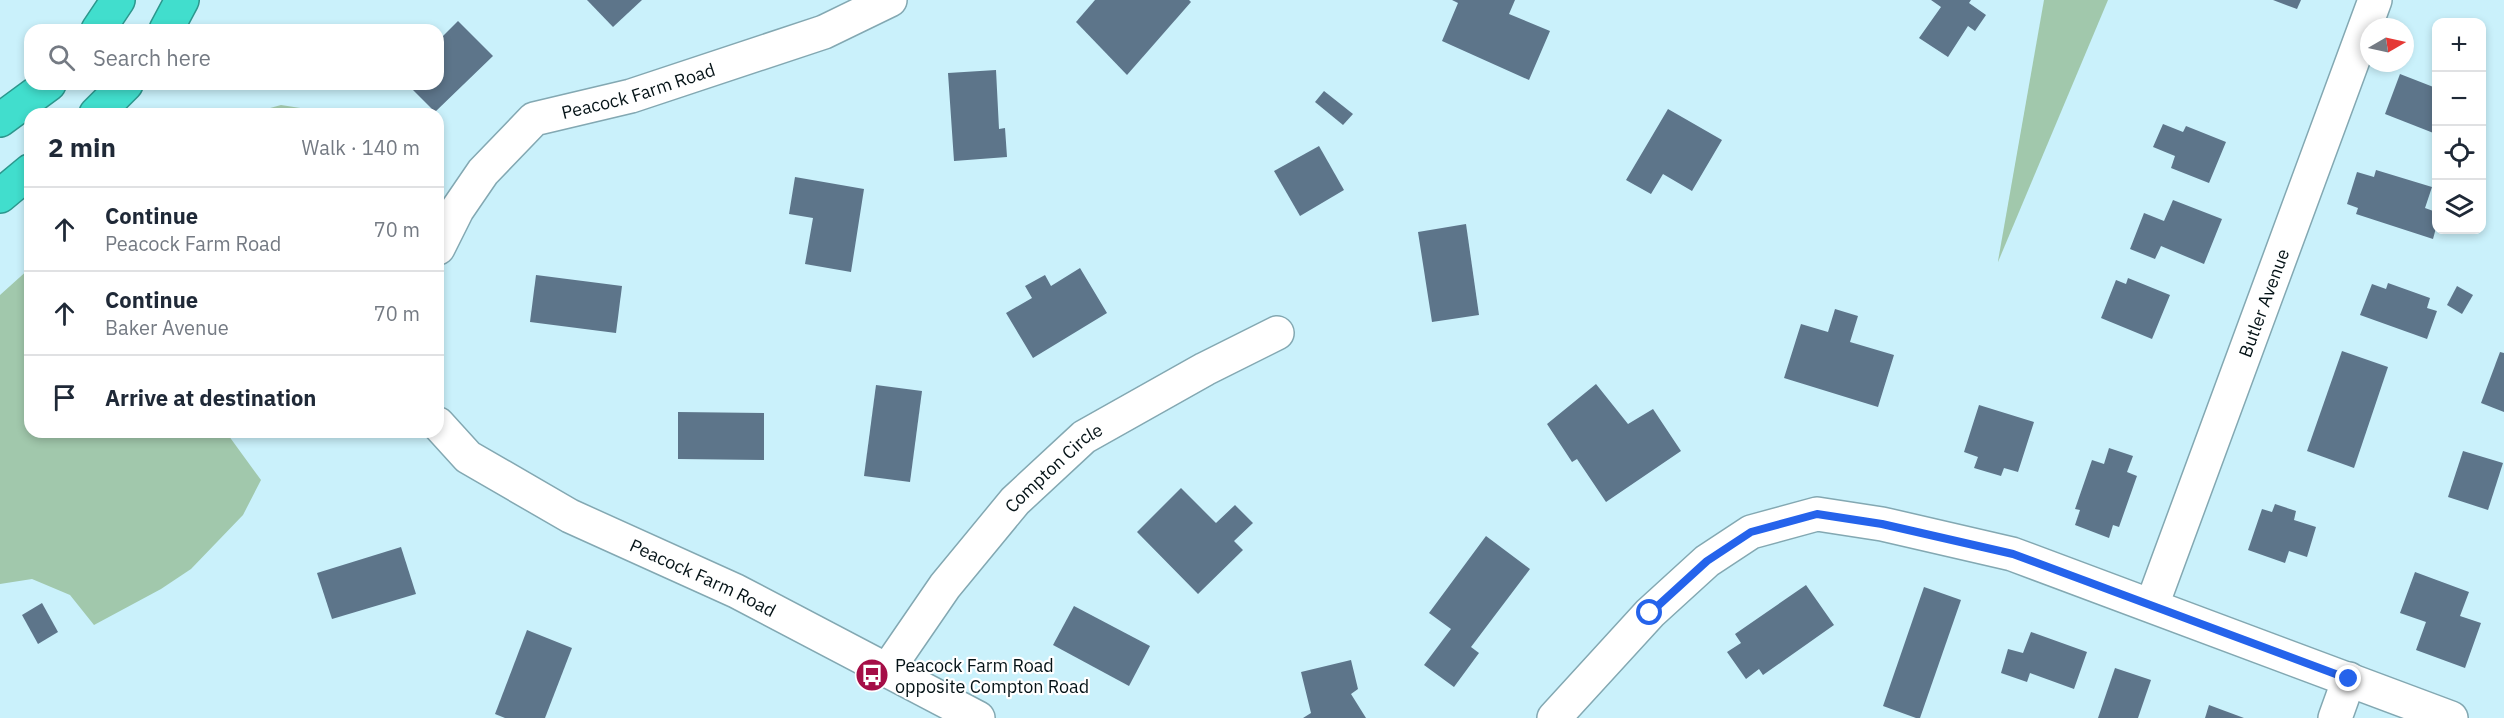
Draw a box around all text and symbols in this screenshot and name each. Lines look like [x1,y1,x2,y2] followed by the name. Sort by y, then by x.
[2360,18,2414,72] north arrow
[2432,18,2486,234] map controls
[2432,18,2486,72] button: +
[24,24,444,90] search box
[45,41,78,74] icon: search
[93,43,211,72] text: Search here
[559,57,718,124] street label: Peacock Farm Road
[2432,72,2486,126] button: −
[2432,126,2486,180] button: locate
[48,130,116,164] text: 2 min
[302,134,420,161] text: Walk · 140 m
[2432,180,2486,234] button: layers
[105,201,198,230] text: Continue
[48,213,81,246] icon: ahead
[374,216,420,243] text: 70 m
[105,230,281,257] text: Peacock Farm Road
[2233,245,2294,360] street label: Butler Avenue
[105,285,198,314] text: Continue
[48,297,81,330] icon: ahead
[374,300,420,327] text: 70 m
[105,314,229,341] text: Baker Avenue
[48,381,81,414] icon: arrive
[105,383,316,412] text: Arrive at destination
[999,418,1106,517] street label: Compton Circle
[626,533,780,622] street label: Peacock Farm Road
[1636,599,1662,625] route start
[895,654,1089,698] place label: Peacock Farm Road opposite Compton Road
[854,657,890,693] bus stop icon: Peacock Farm Road opposite Compton Road
[2335,665,2361,691] route end

